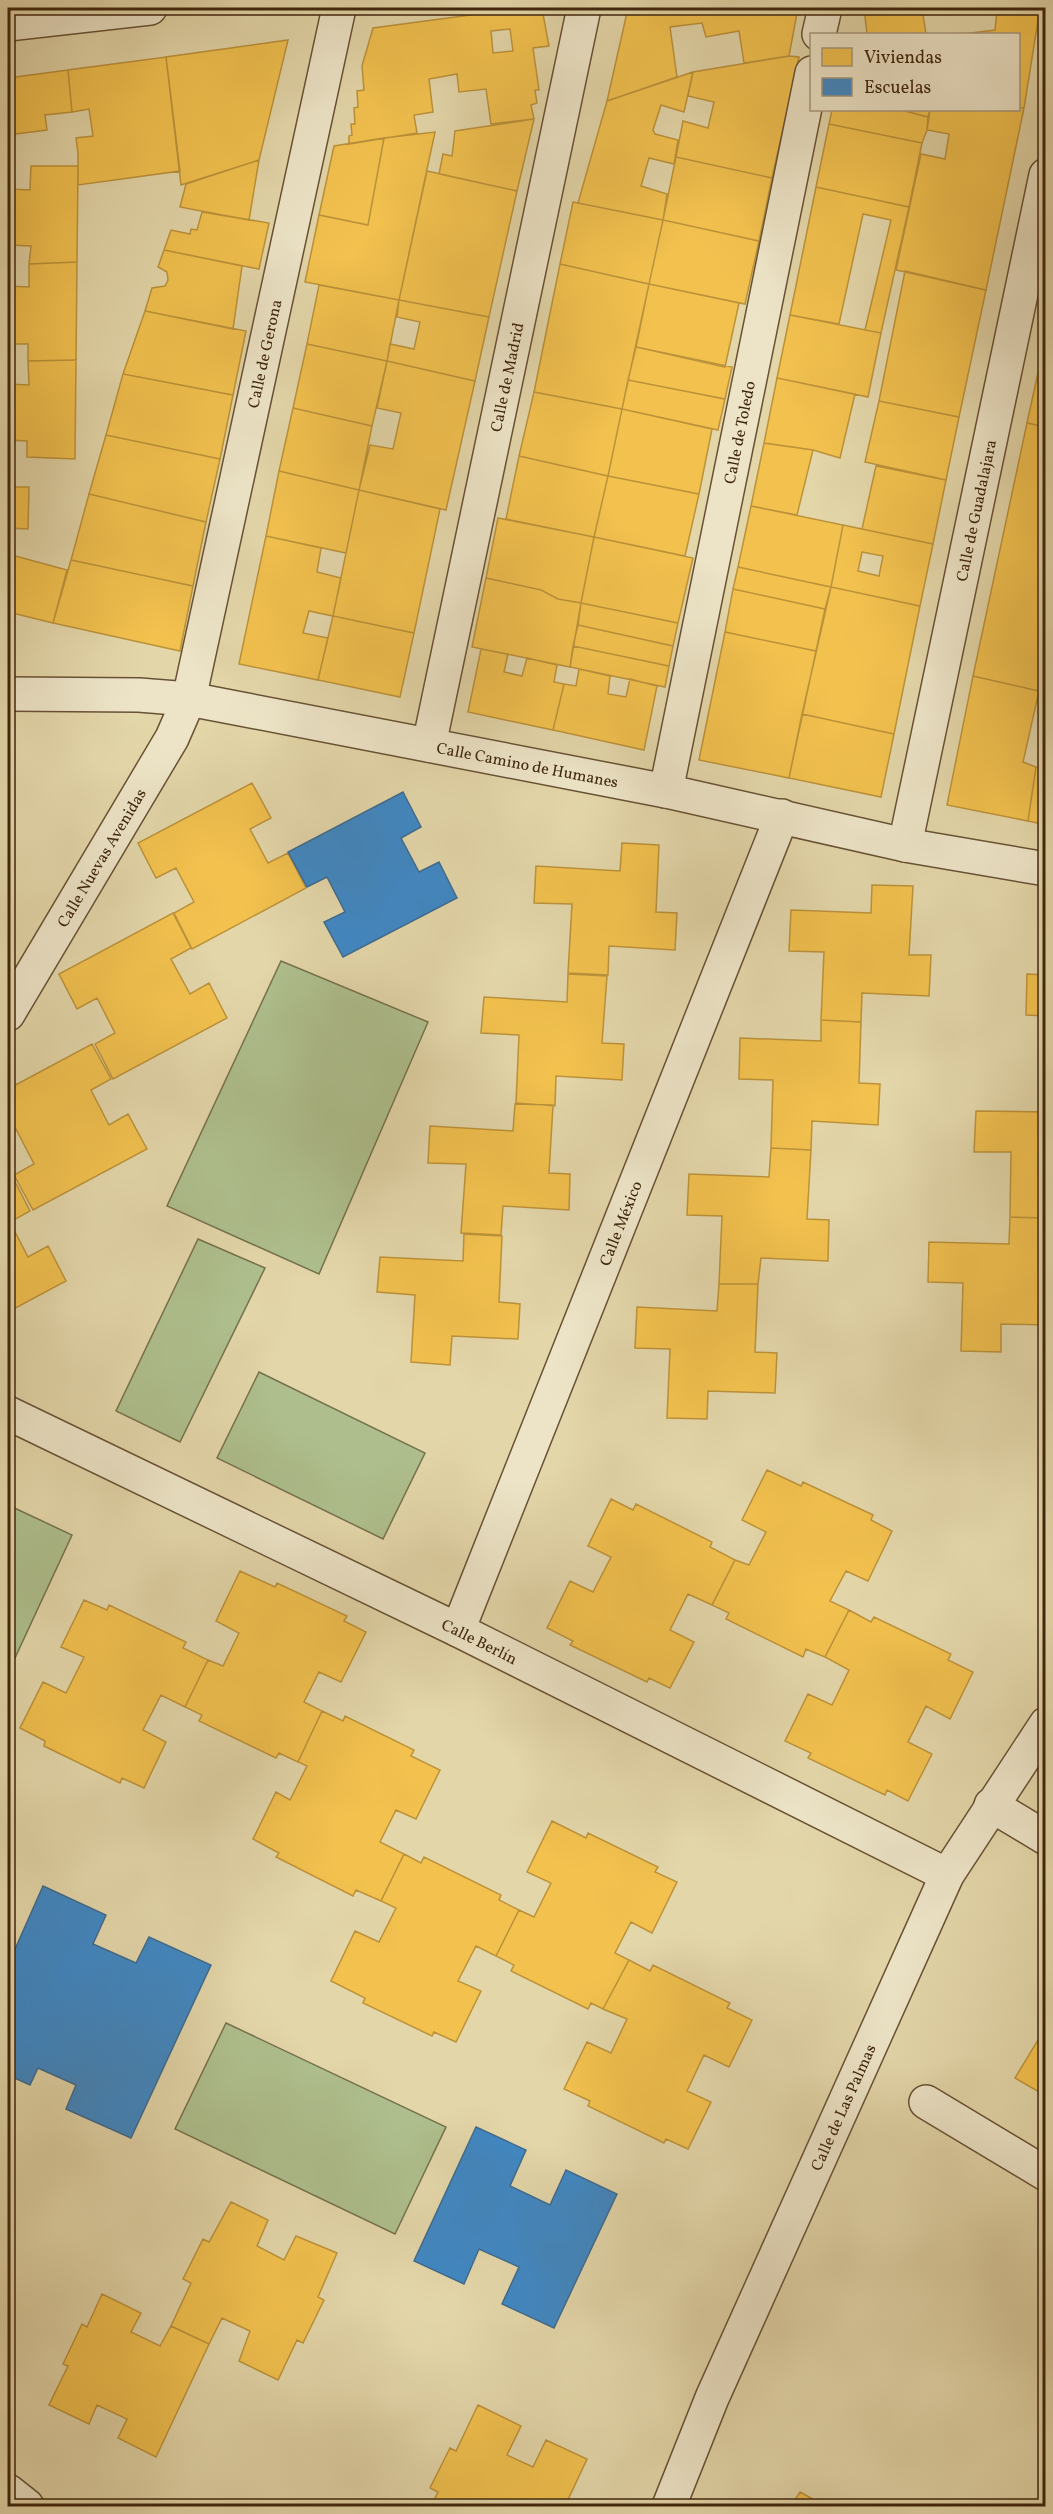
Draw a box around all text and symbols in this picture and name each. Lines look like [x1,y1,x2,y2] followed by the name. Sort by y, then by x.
[810,33,1020,111] legend
[864,46,942,71] text: Viviendas
[864,76,931,101] text: Escuelas
[243,298,288,410] street label: Calle de Gerona
[486,321,531,434] street label: Calle de Madrid
[720,379,762,486] street label: Calle de Toledo
[952,438,1003,584] street label: Calle de Guadalajara
[435,738,620,795] street label: Calle Camino de Humanes
[53,785,153,932] street label: Calle Nuevas Avenidas
[595,1178,649,1270] street label: Calle México
[437,1615,521,1671] street label: Calle Berlín
[806,2041,883,2175] street label: Calle de Las Palmas

